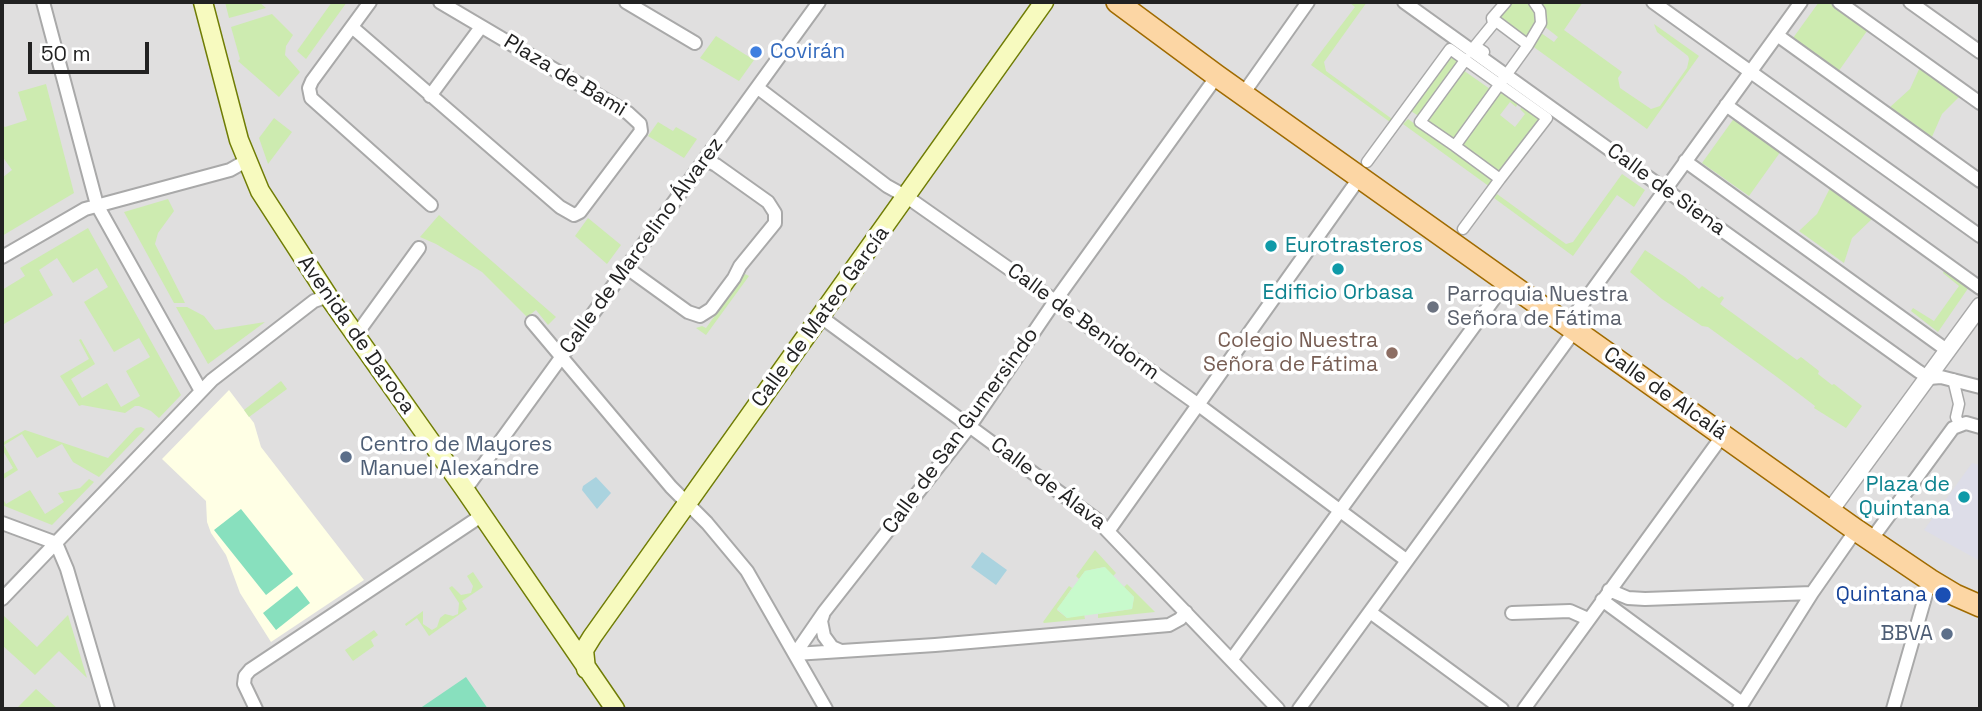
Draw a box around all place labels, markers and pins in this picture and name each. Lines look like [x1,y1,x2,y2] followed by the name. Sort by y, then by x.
[770,39,845,65] place label: Covirán
[748,44,764,60] marker: Covirán
[1285,233,1423,259] place label: Eurotrasteros
[1263,238,1279,254] marker: Eurotrasteros
[1330,261,1346,277] marker: Edificio Orbasa
[1262,280,1414,306] place label: Edificio Orbasa
[1447,282,1628,332] place label: Parroquia Nuestra Señora de Fátima
[1425,299,1441,315] marker: Parroquia Nuestra Señora de Fátima
[1203,328,1378,378] place label: Colegio Nuestra Señora de Fátima
[1384,345,1400,361] marker: Colegio Nuestra Señora de Fátima
[360,432,552,482] place label: Centro de Mayores Manuel Alexandre
[338,449,354,465] marker: Centro de Mayores Manuel Alexandre
[1859,472,1950,522] place label: Plaza de Quintana
[1956,489,1972,505] marker: Plaza de Quintana
[1836,582,1927,608] place label: Quintana
[1933,585,1953,605] marker: Quintana
[1880,621,1933,647] place label: BBVA
[1939,626,1955,642] marker: BBVA

